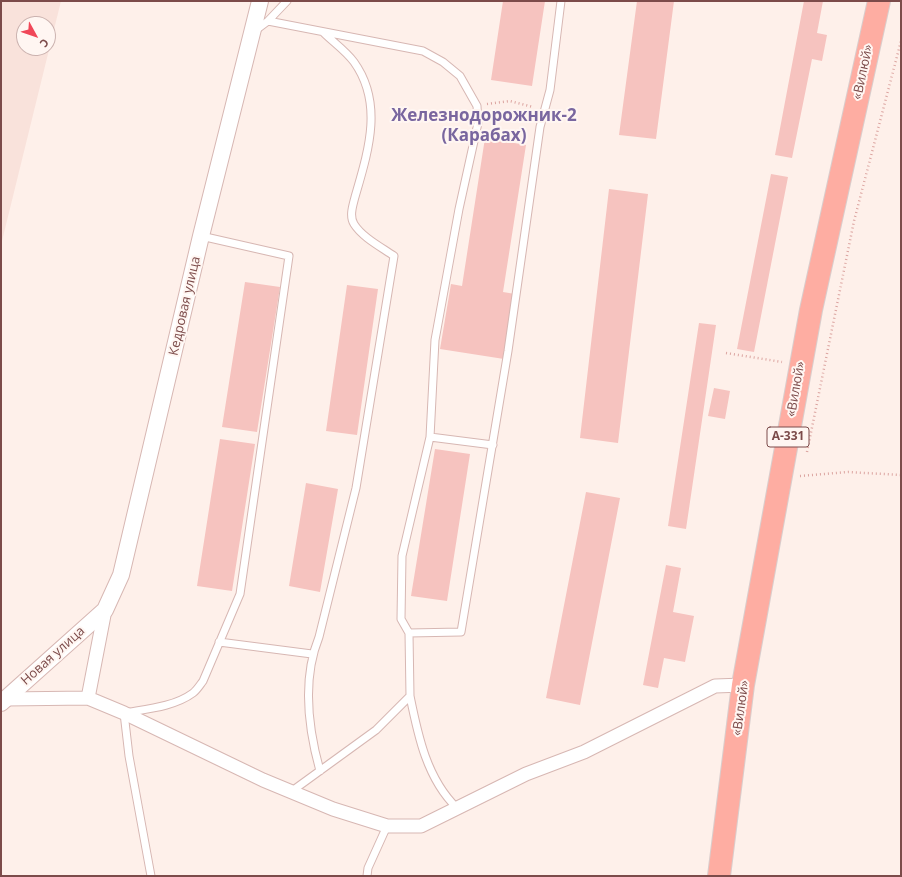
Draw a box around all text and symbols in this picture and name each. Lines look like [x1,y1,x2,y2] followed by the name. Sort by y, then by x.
[16,16,56,56] north arrow
[37,36,53,51] text: С
[850,43,876,101] street label: «Вилюй»
[391,106,577,146] district label: Железнодорожник-2 (Карабах)
[166,255,204,357] street label: Кедровая улица
[783,360,809,418] street label: «Вилюй»
[767,427,809,447] road number: А-331
[18,623,88,689] street label: Новая улица
[729,679,753,737] street label: «Вилюй»

